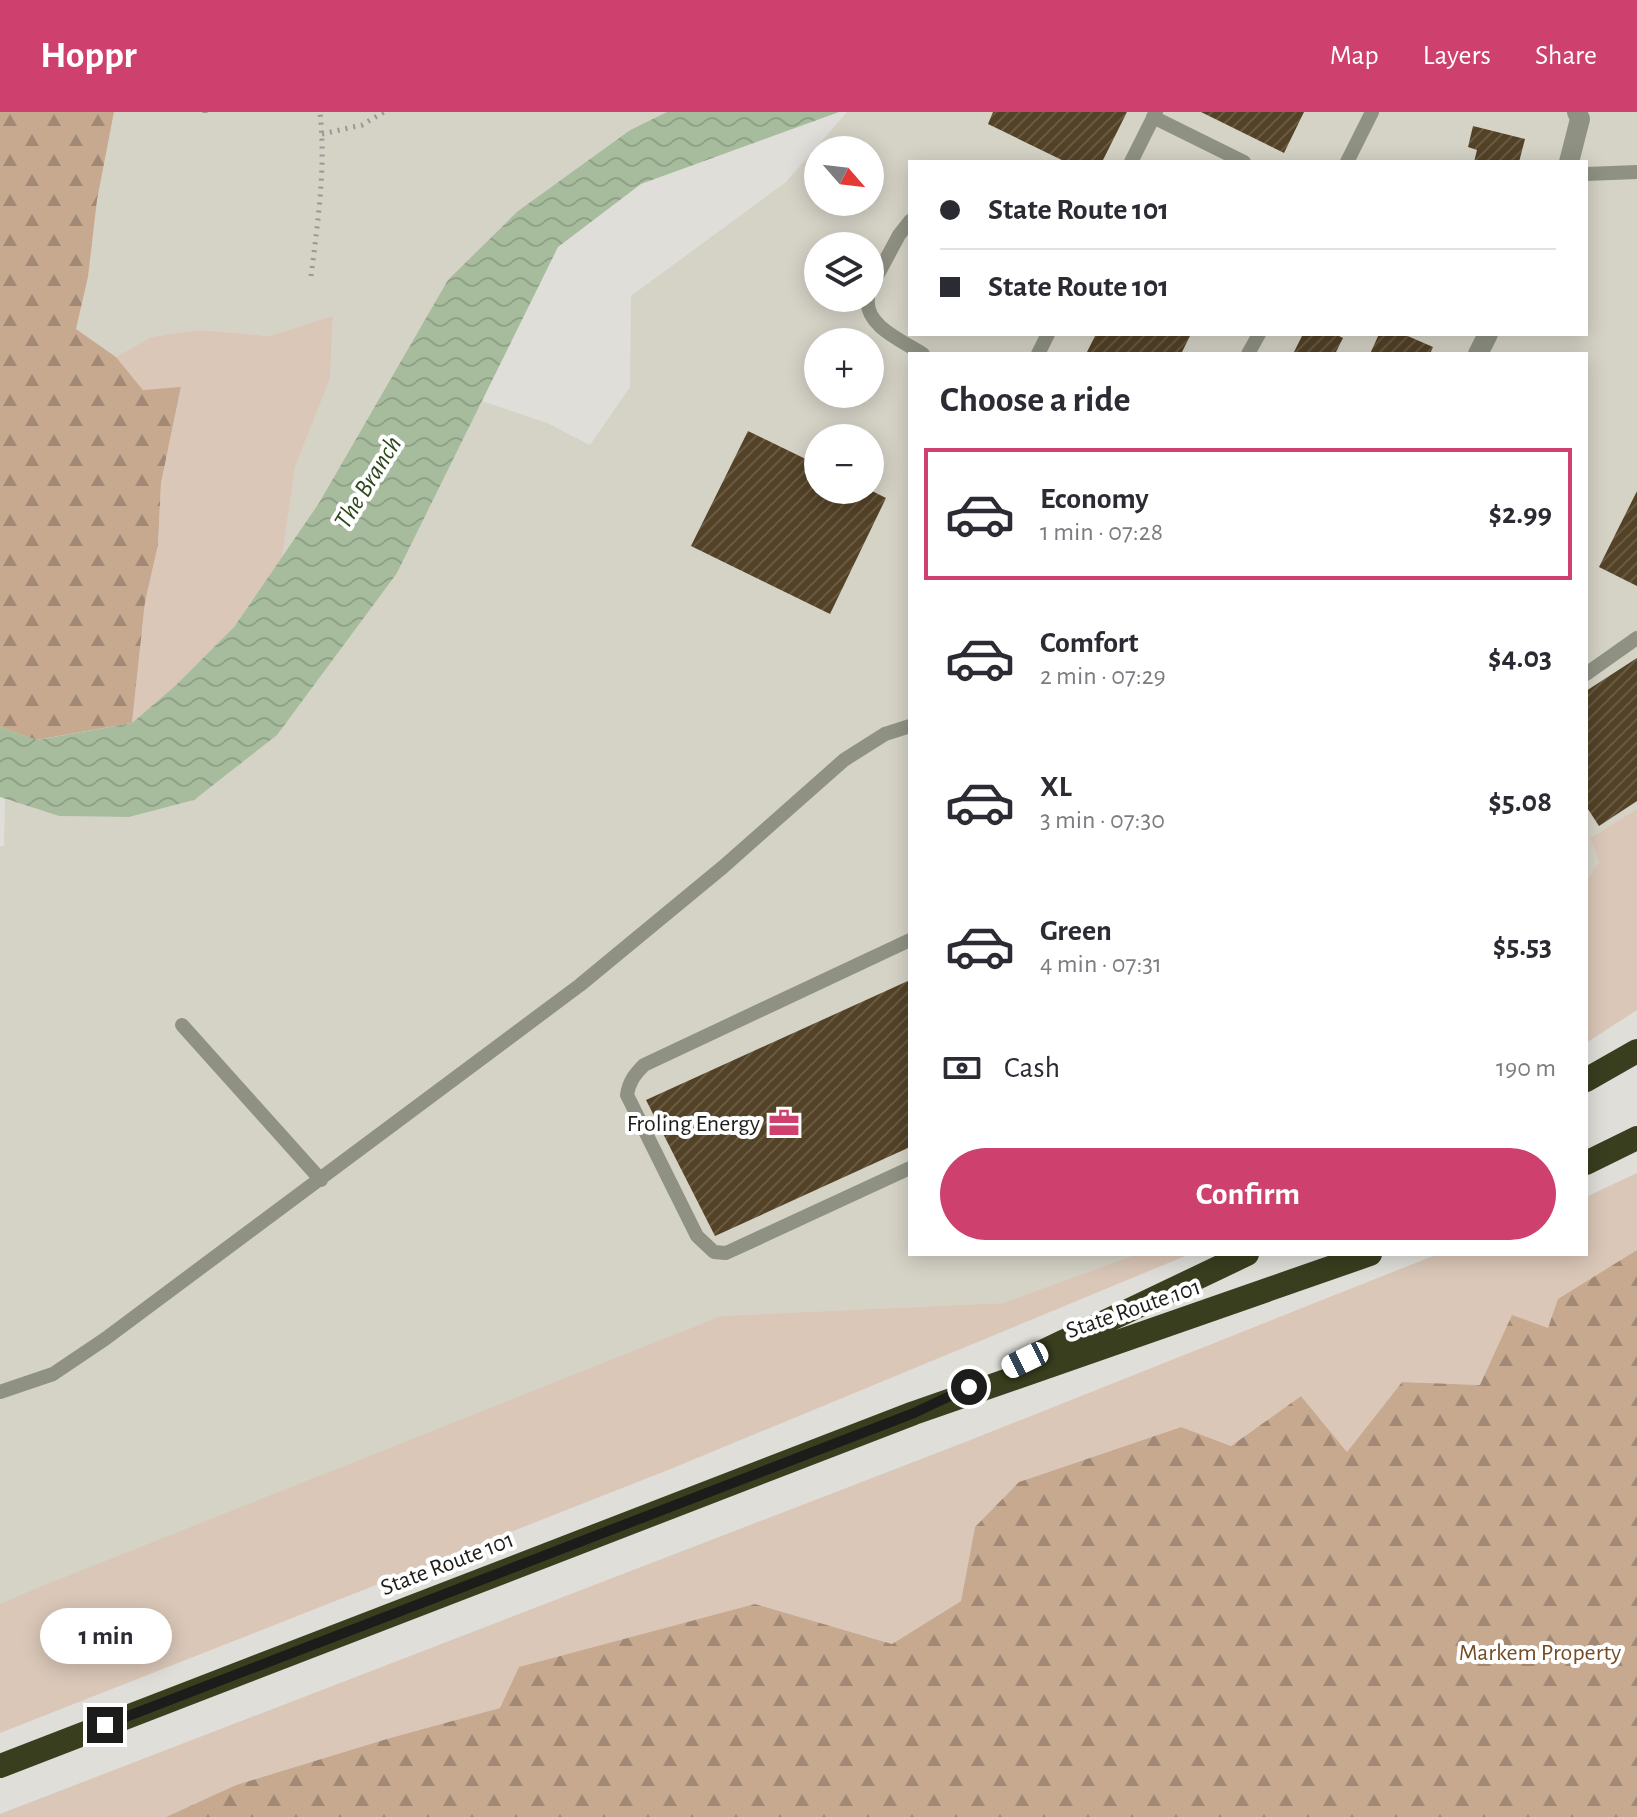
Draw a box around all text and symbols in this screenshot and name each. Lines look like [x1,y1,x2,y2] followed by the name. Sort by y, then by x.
[40,37,137,75] text: Hoppr
[1330,42,1379,70] text: Map
[1423,42,1491,70] text: Layers
[1535,42,1597,70] text: Share
[804,136,884,216] north arrow
[804,136,884,504] map controls
[988,195,1169,225] text: State Route 101
[804,232,884,312] button: layers
[988,272,1169,302] text: State Route 101
[804,328,884,408] button: +
[940,382,1130,418] text: Choose a ride
[804,424,884,504] button: −
[329,432,406,533] water label: The Branch
[944,478,1016,550] icon: car
[1040,484,1149,514] text: Economy
[1489,499,1552,529] text: $2.99
[1040,519,1163,545] text: 1 min · 07:28
[944,622,1016,694] icon: car
[1040,628,1139,658] text: Comfort
[1488,643,1552,673] text: $4.03
[1040,663,1166,689] text: 2 min · 07:29
[944,766,1016,838] icon: car
[1040,772,1072,802] text: XL
[1488,787,1552,817] text: $5.08
[1040,807,1165,833] text: 3 min · 07:30
[944,910,1016,982] icon: car
[1040,916,1112,946] text: Green
[1493,931,1552,961] text: $5.53
[1040,951,1162,977] text: 4 min · 07:31
[940,1046,984,1090] icon: cash
[1004,1053,1060,1083] text: Cash
[1496,1055,1556,1081] text: 190 m
[767,1106,801,1140] office icon: Froling Energy
[627,1112,760,1136] place label: Froling Energy
[940,1148,1556,1240] button: Confirm
[1063,1275,1204,1343] street label: State Route 101
[998,1339,1052,1381] car
[951,1369,987,1405] route start
[378,1528,517,1600] street label: State Route 101
[39,1609,171,1665] callout: 1 min
[79,1623,133,1649] text: 1 min
[1459,1641,1621,1665] park label: Markem Property
[87,1707,123,1743] route end

